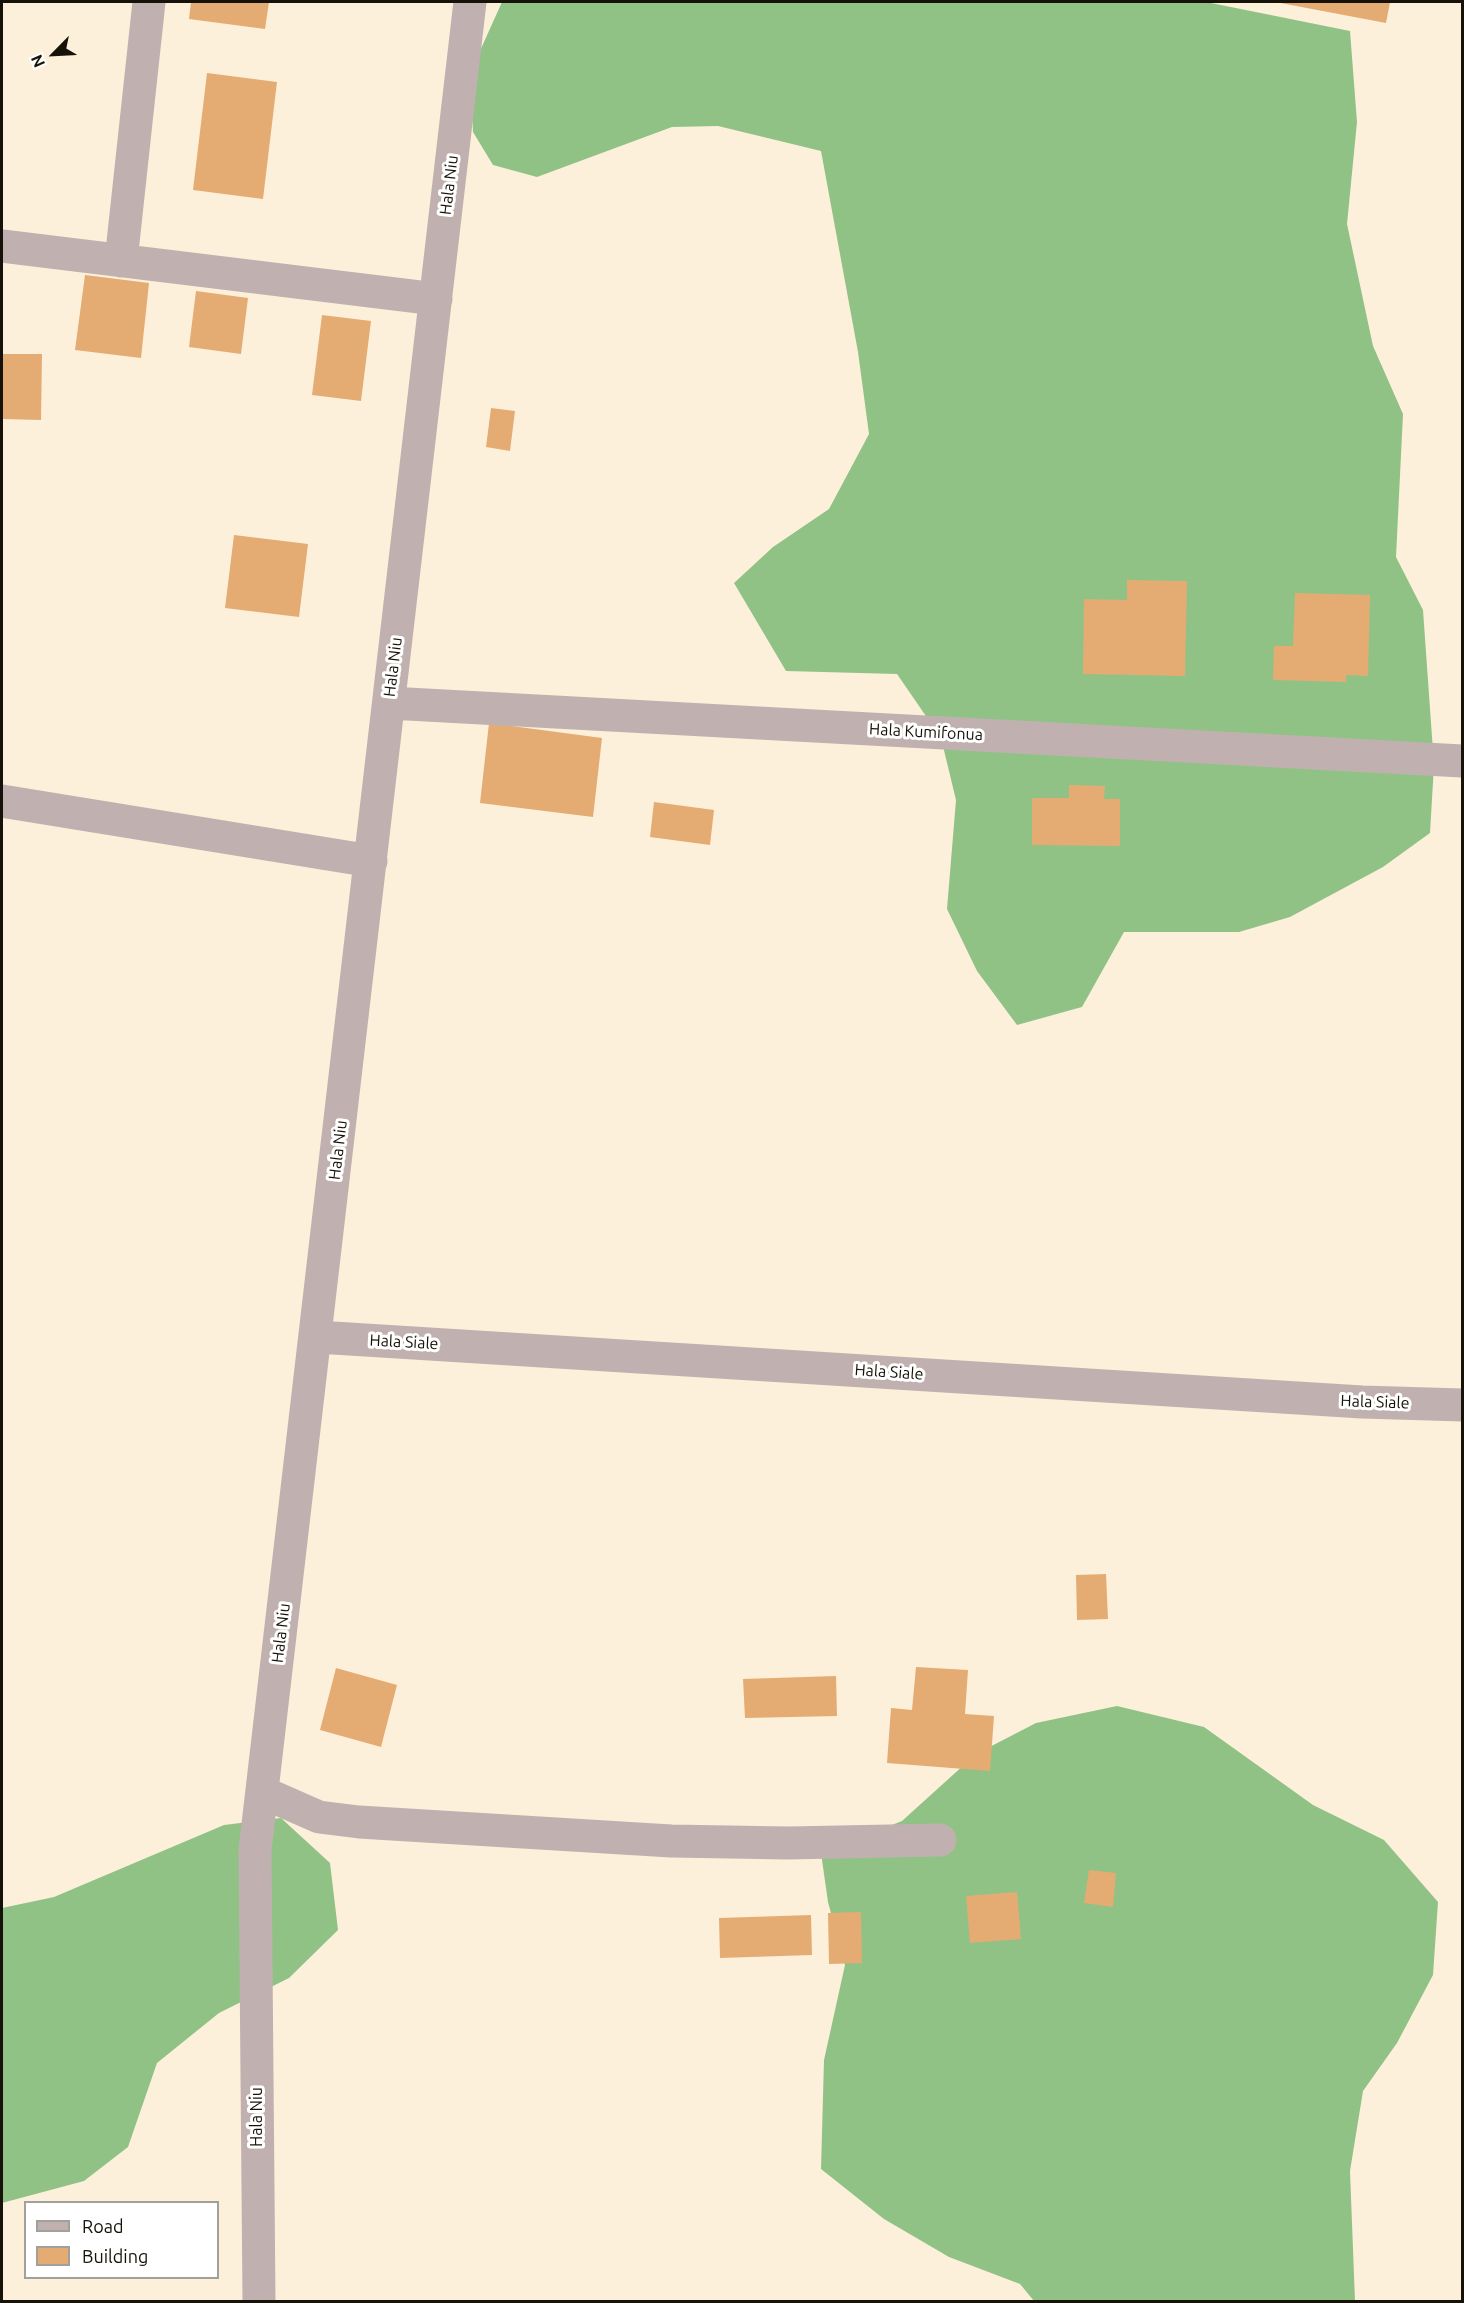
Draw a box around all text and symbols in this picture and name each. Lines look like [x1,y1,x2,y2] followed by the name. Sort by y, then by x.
[24,24,84,84] north arrow
[27,52,48,70] text: N
[436,154,462,216] street label: Hala Niu
[380,636,406,698] street label: Hala Niu
[869,719,983,745] street label: Hala Kumifonua
[325,1119,351,1181] street label: Hala Niu
[369,1331,439,1353] street label: Hala Siale
[854,1360,924,1384] street label: Hala Siale
[1340,1391,1410,1413] street label: Hala Siale
[268,1602,294,1664] street label: Hala Niu
[247,2087,267,2147] street label: Hala Niu
[24,2201,219,2279] legend
[82,2216,124,2236] text: Road
[82,2246,148,2266] text: Building

